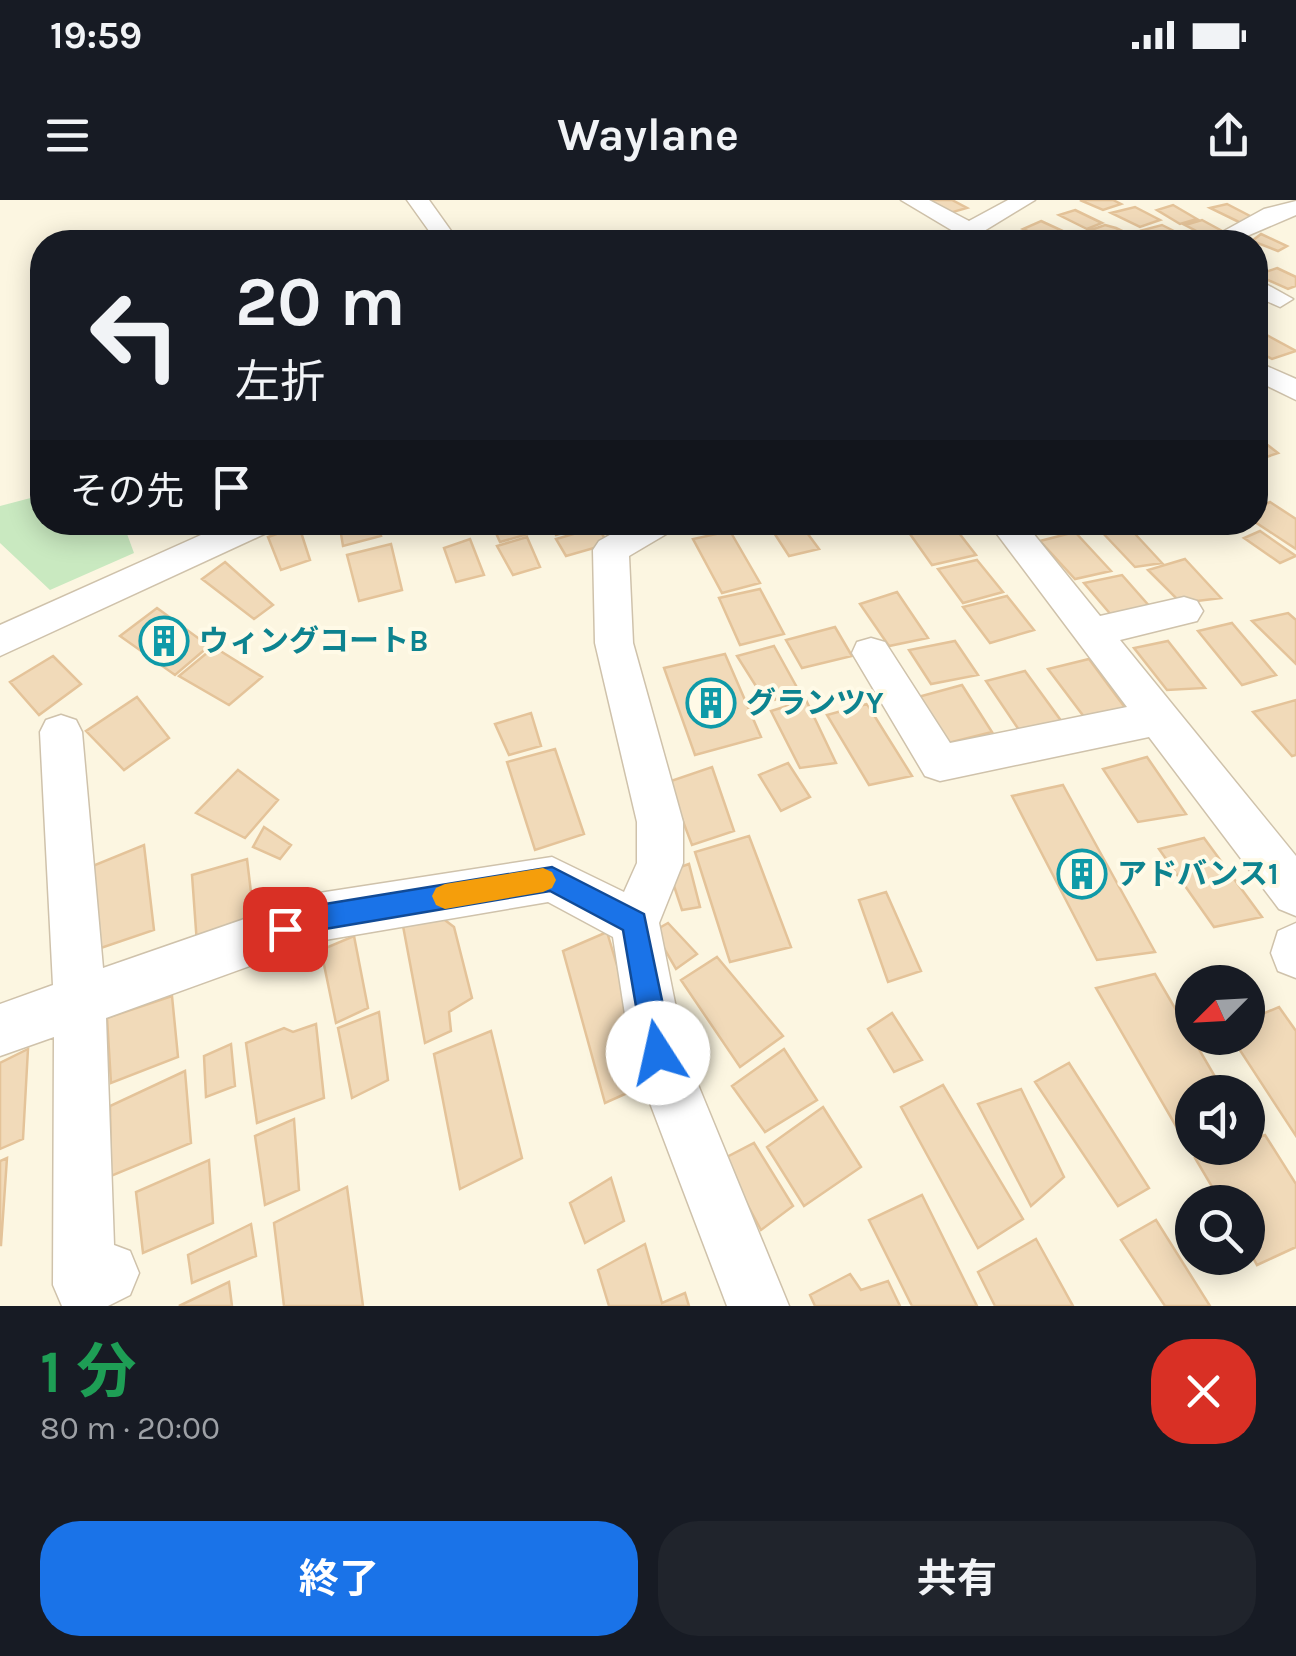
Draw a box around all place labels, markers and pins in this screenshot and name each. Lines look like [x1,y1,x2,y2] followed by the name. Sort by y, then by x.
[138,615,190,667] building icon: ウィングコートB
[199,623,428,659] place label: ウィングコートB
[685,677,737,729] building icon: グランツY
[746,685,884,721] place label: グランツY
[1056,848,1108,900] building icon: アドバンス1
[1117,856,1279,892] place label: アドバンス1
[243,887,328,972] pin

